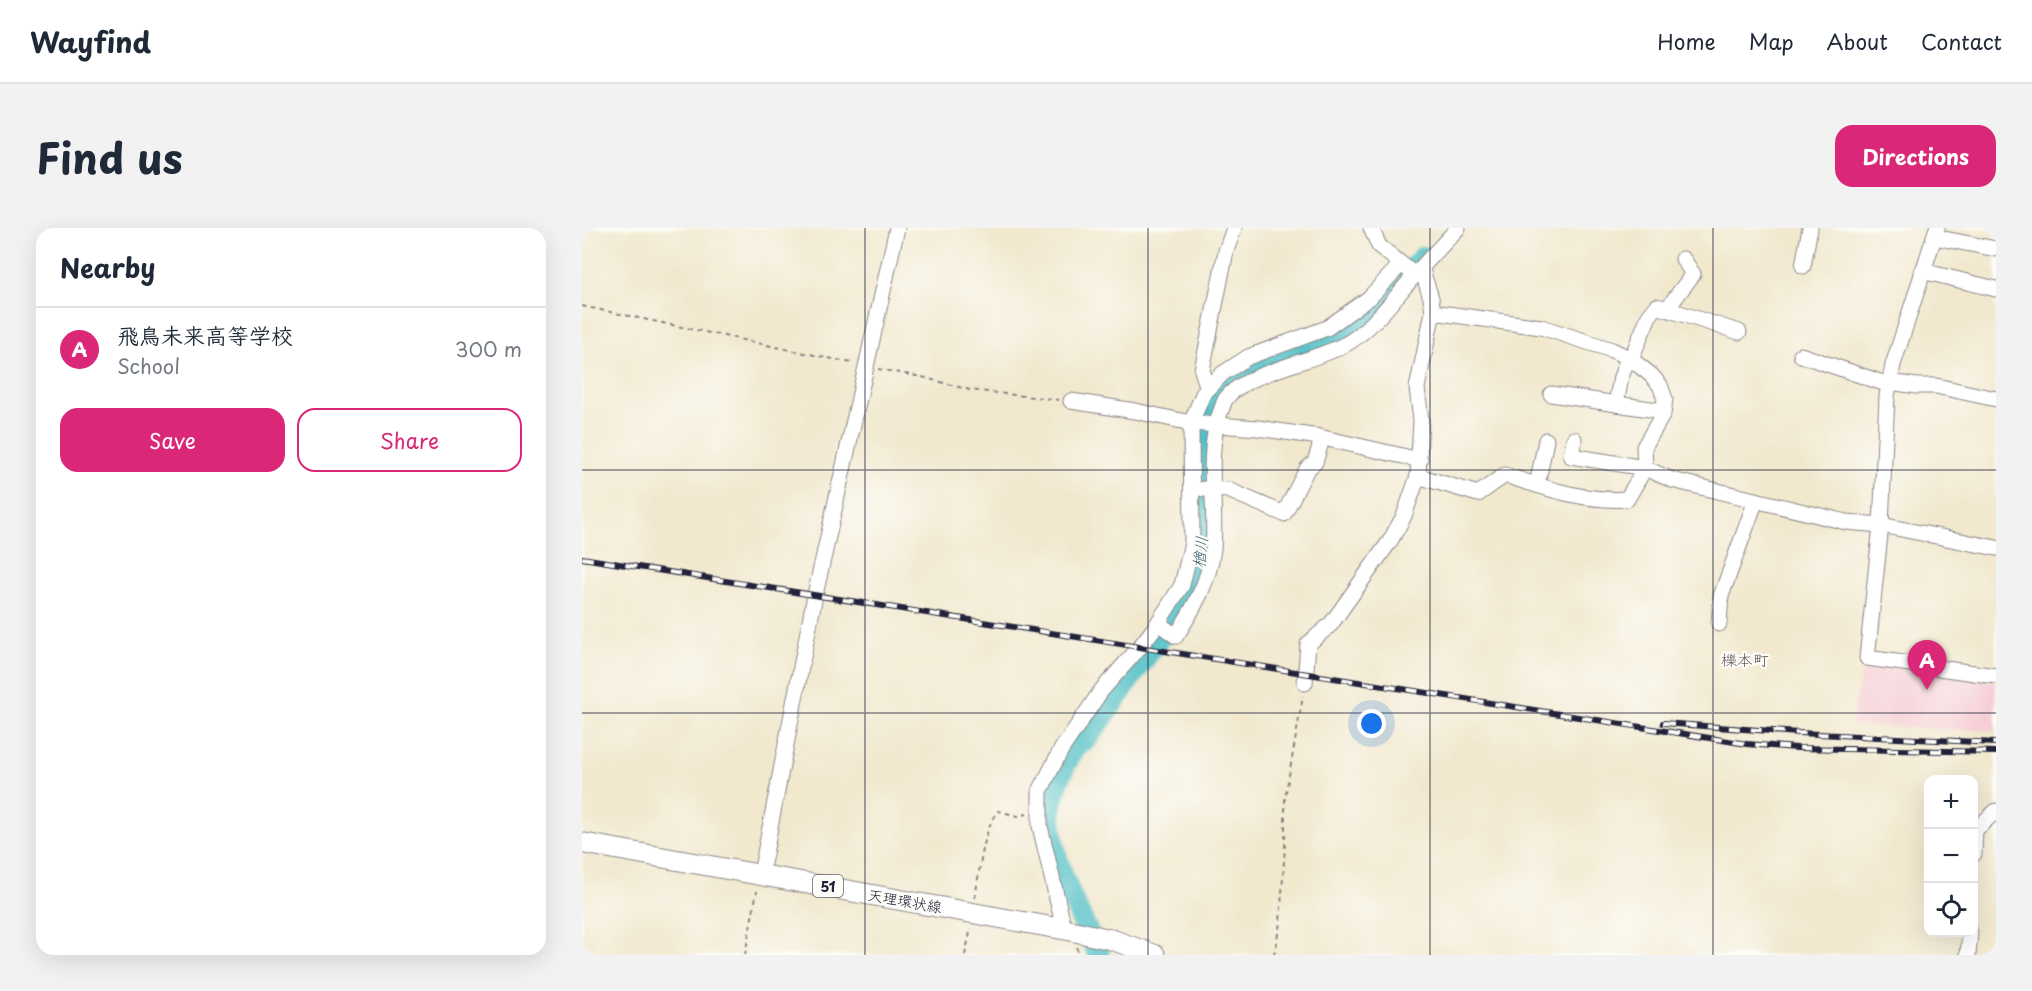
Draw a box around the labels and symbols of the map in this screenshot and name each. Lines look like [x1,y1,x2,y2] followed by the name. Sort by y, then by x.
[1185,535,1213,569] water label: 楢川
[1908,640,1946,690] pin: A
[1721,647,1769,671] district label: 櫟本町
[1357,709,1386,738] your location
[813,875,843,897] road number: 51
[866,882,944,918] street label: 天理環状線

